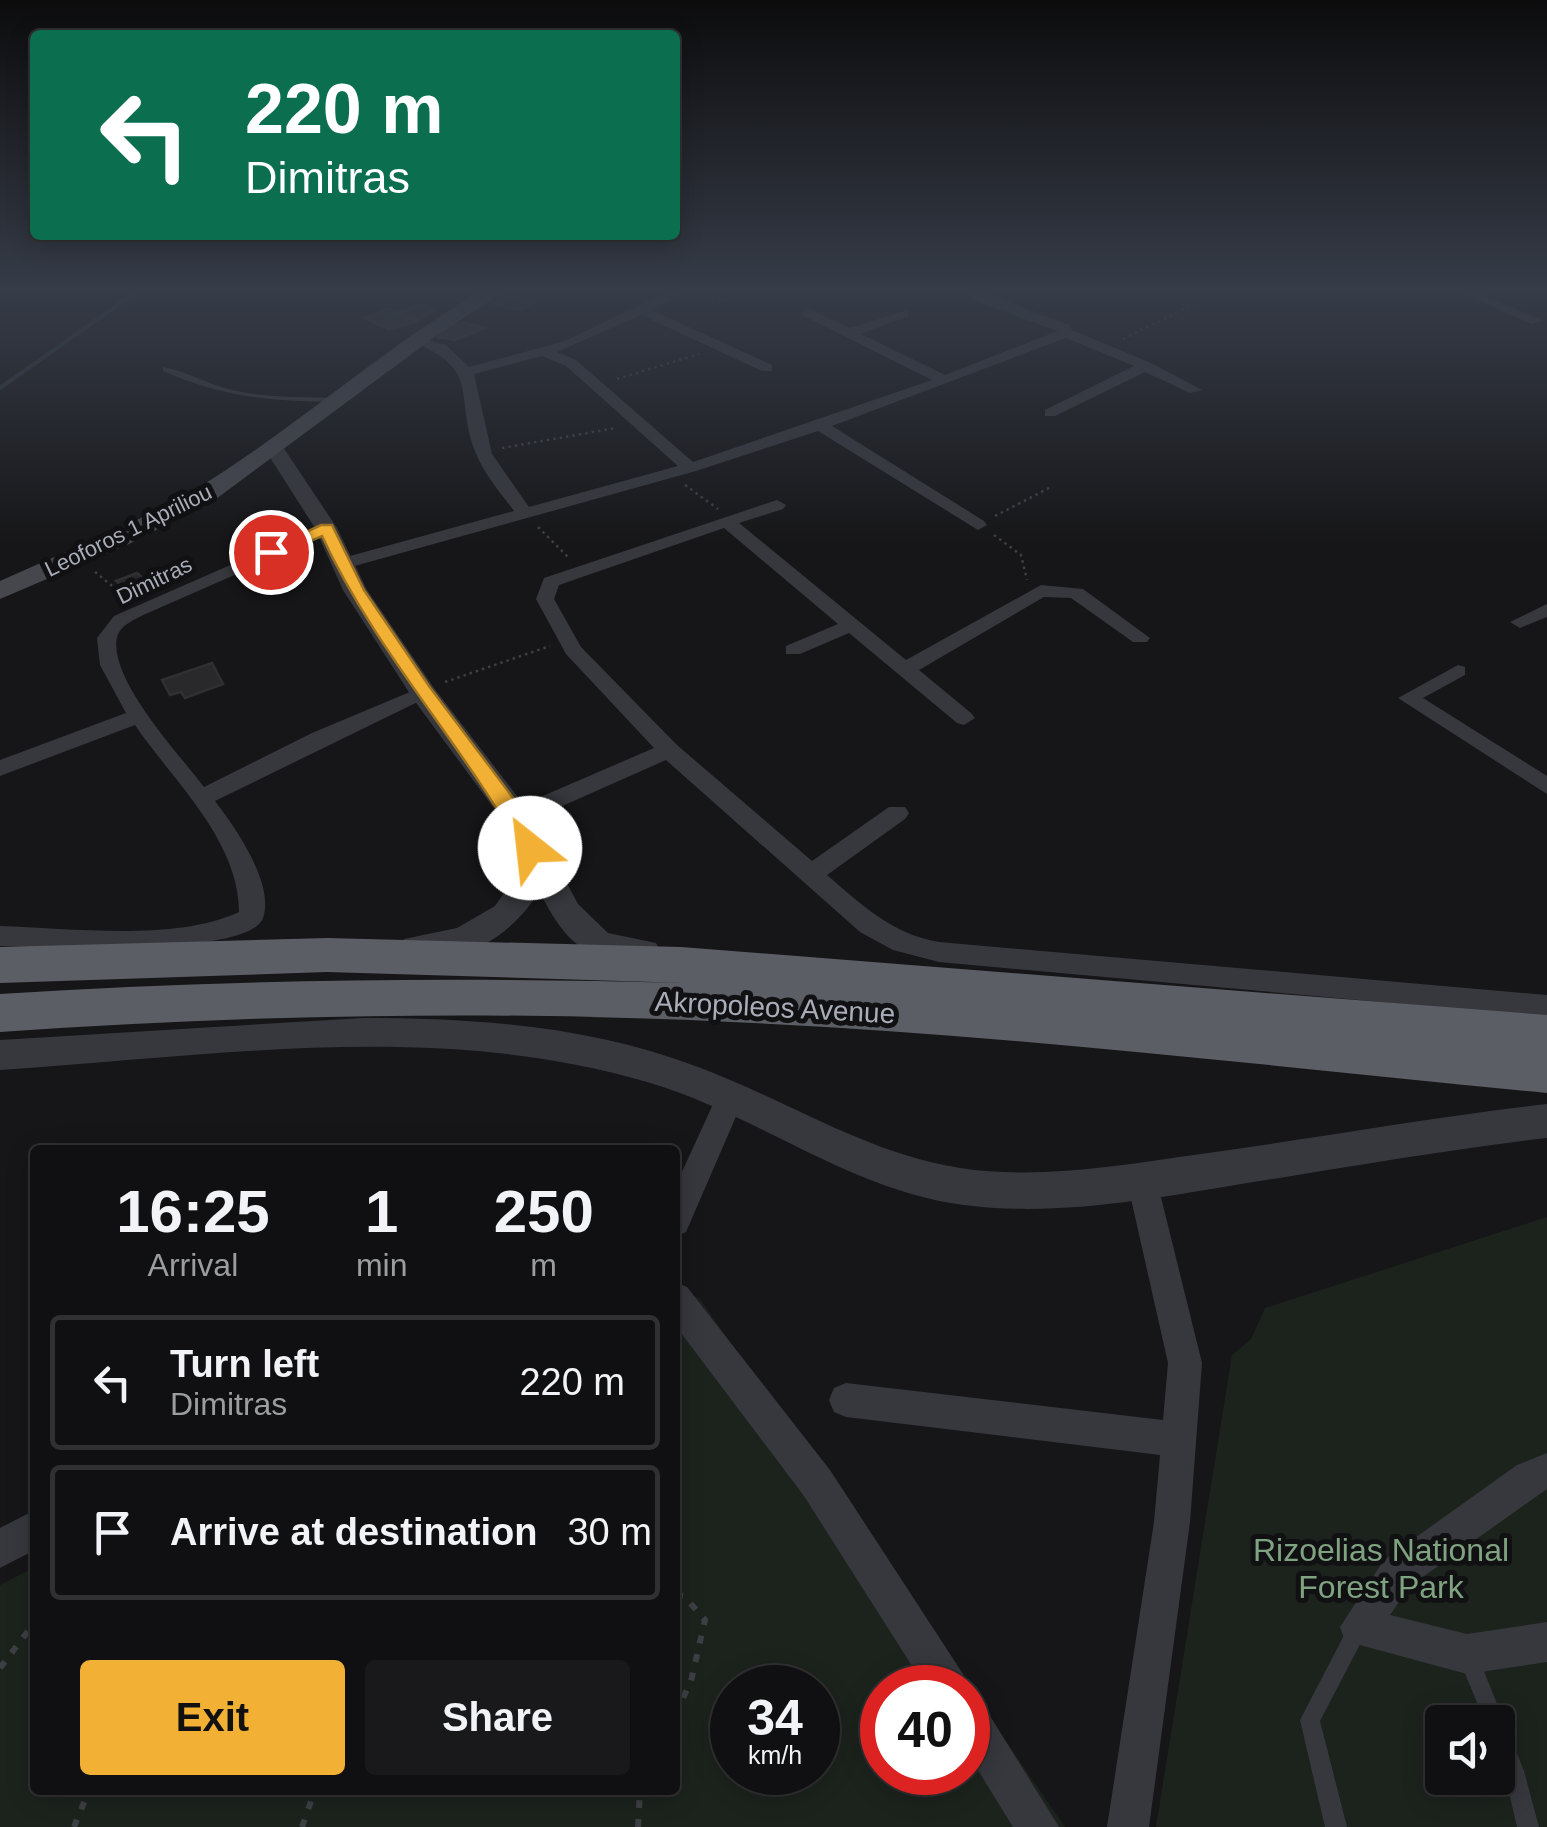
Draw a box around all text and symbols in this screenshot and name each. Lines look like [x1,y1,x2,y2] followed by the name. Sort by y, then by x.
[80,70,210,200] icon: left
[245,70,443,148] text: 220 m
[245,152,410,203] text: Dimitras
[41,479,216,582] street label: Leoforos 1 Apriliou
[229,510,314,595] pin
[244,525,299,580] icon: arrive
[112,552,196,609] street label: Dimitras
[478,796,582,900] position arrow
[654,986,896,1029] street label: Akropoleos Avenue
[116,1178,270,1245] text: 16:25
[365,1178,398,1245] text: 1
[494,1178,594,1245] text: 250
[148,1247,238,1283] text: Arrival
[356,1247,407,1283] text: min
[530,1247,557,1283] text: m
[170,1343,319,1385] text: Turn left
[85,1355,140,1410] icon: left
[519,1361,625,1403] text: 220 m
[170,1386,287,1422] text: Dimitras
[85,1505,140,1560] icon: arrive
[170,1511,537,1553] text: Arrive at destination
[567,1511,652,1553] text: 30 m
[1253,1532,1509,1605] park label: Rizoelias National Forest Park
[80,1660,345,1775] button: Exit
[365,1660,630,1775] button: Share
[860,1665,990,1795] speed limit sign: 40
[747,1690,803,1746] text: 34
[1425,1705,1515,1795] map controls
[1425,1705,1515,1795] button: sound
[748,1741,802,1769] text: km/h

